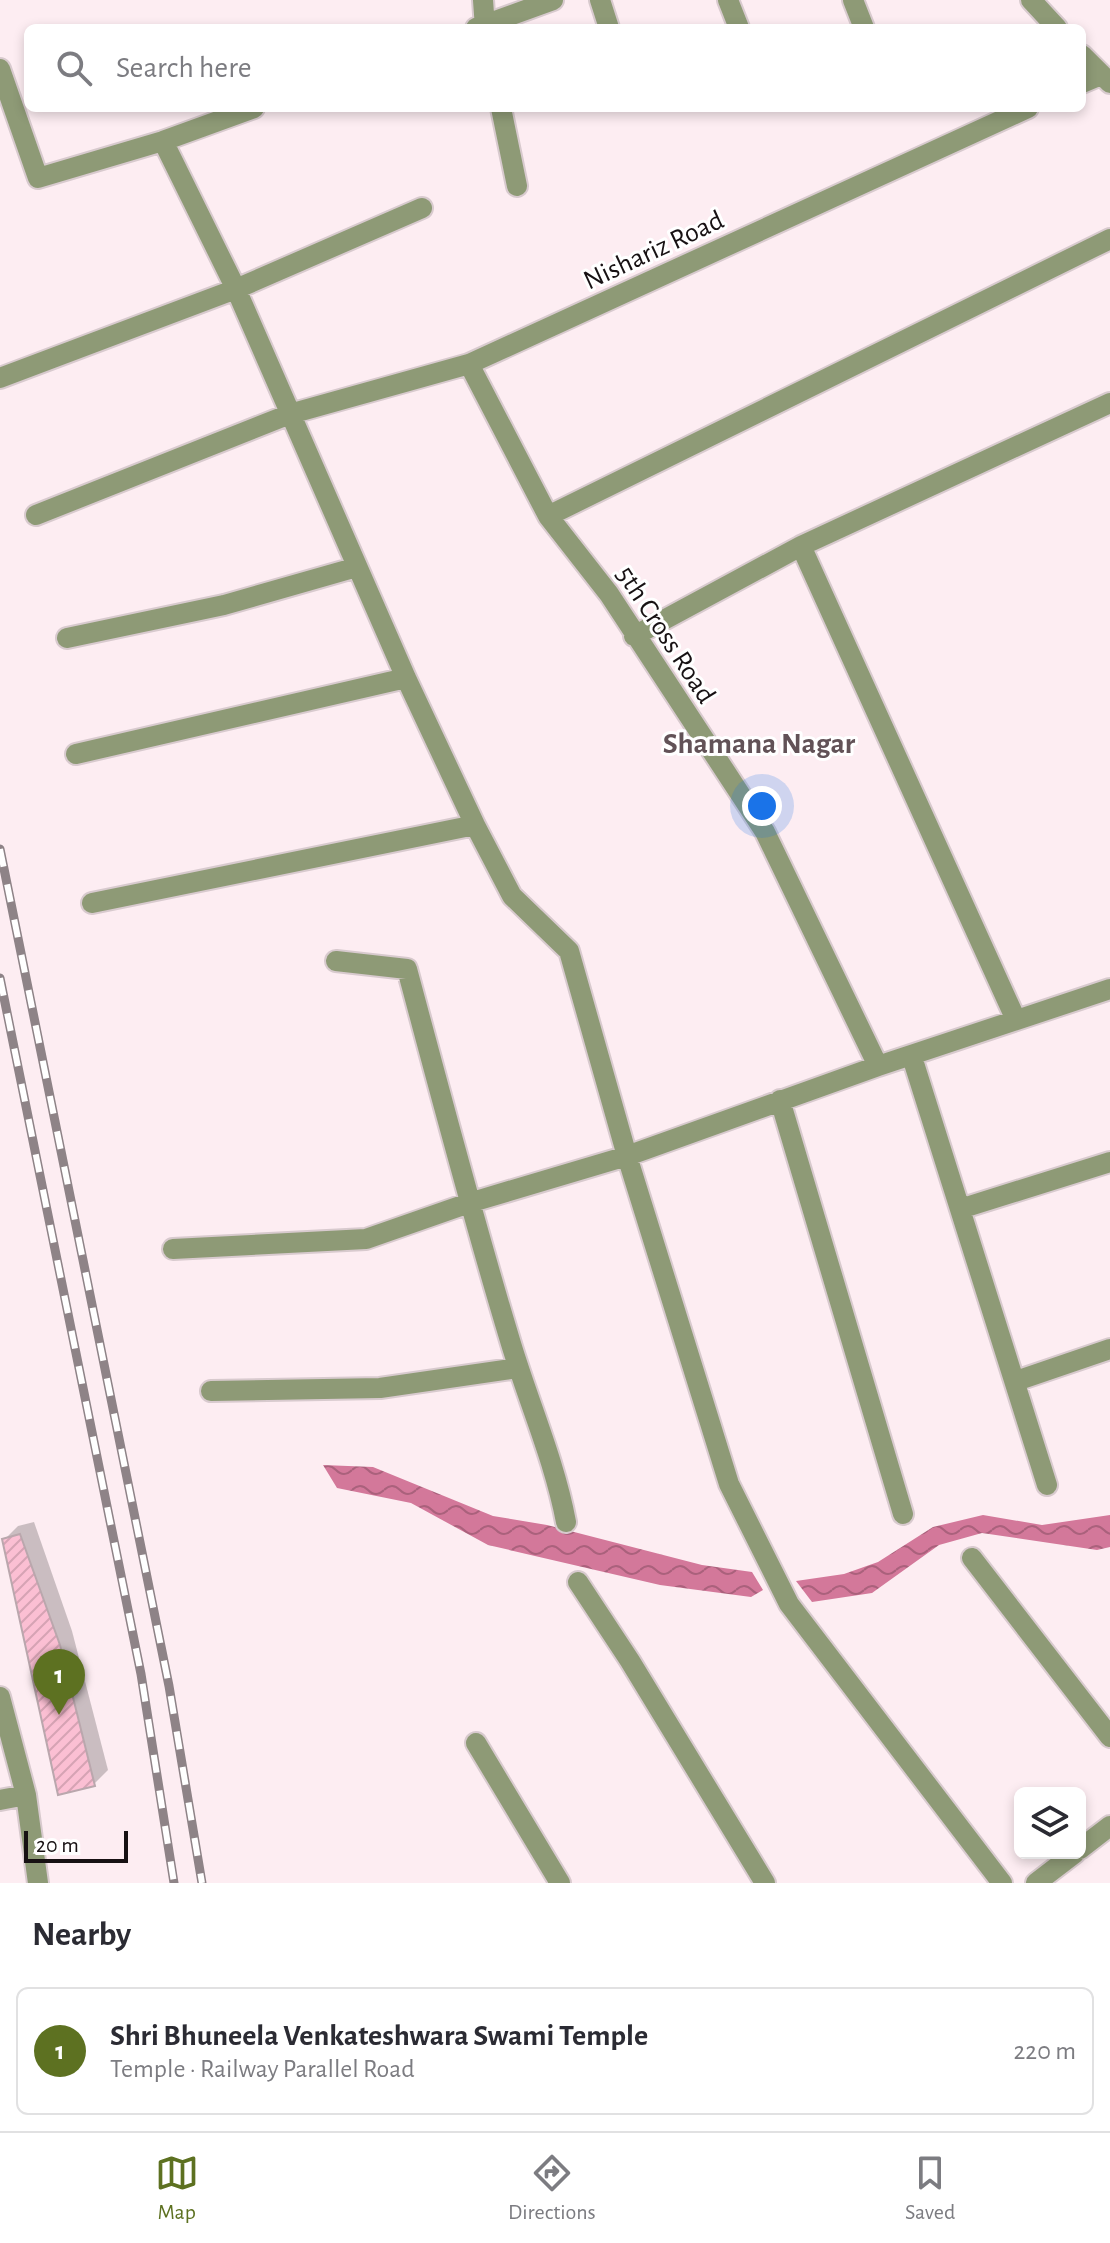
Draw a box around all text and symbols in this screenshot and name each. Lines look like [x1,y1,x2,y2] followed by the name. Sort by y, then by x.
[24,24,1086,112] search box
[52,46,96,90] icon: search
[116,53,252,83] text: Search here
[579,206,728,295] street label: Nishariz Road
[611,561,720,709] street label: 5th Cross Road
[663,729,856,759] district label: Shamana Nagar
[742,786,782,826] your location
[33,1649,85,1715] pin: 1
[1014,1787,1086,1859] map controls
[1014,1787,1086,1859] button: layers
[24,1827,128,1863] scale bar
[36,1834,79,1856] text: 20 m
[32,1918,131,1952] text: Nearby
[110,2021,648,2051] text: Shri Bhuneela Venkateshwara Swami Temple
[55,2038,65,2064] text: 1
[1014,2038,1076,2064] text: 220 m
[110,2056,415,2082] text: Temple · Railway Parallel Road
[155,2151,199,2225] tab: Map
[508,2151,596,2225] tab: Directions
[905,2151,955,2225] tab: Saved

